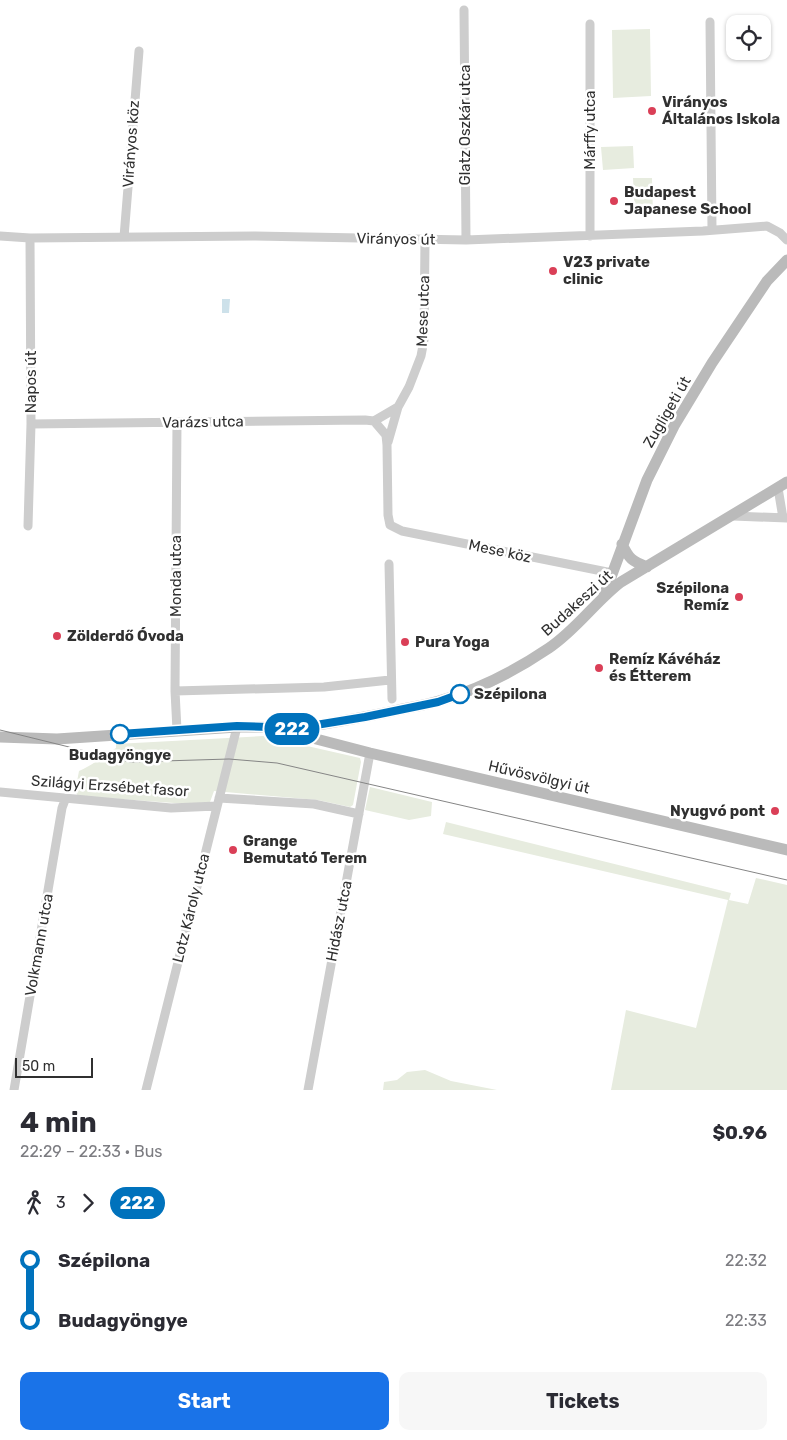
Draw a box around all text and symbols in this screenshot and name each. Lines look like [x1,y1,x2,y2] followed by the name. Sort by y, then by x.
[726,15,771,60] map controls
[726,15,771,60] button: locate
[456,64,474,186] street label: Glatz Oszkár utca
[581,90,599,170] street label: Márffy utca
[662,93,780,128] place label: Virányos Általános Iskola
[119,99,143,188] street label: Virányos köz
[646,105,658,117] marker: Virányos Általános Iskola
[624,183,751,218] place label: Budapest Japanese School
[608,195,620,207] marker: Budapest Japanese School
[356,229,436,249] street label: Virányos út
[563,253,650,288] place label: V23 private clinic
[547,265,559,277] marker: V23 private clinic
[413,275,433,347] street label: Mese utca
[22,351,40,413] street label: Napos út
[639,373,695,451] street label: Zugligeti út
[162,412,244,432] street label: Varázs utca
[167,535,185,617] street label: Monda utca
[467,536,533,566] street label: Mese köz
[538,566,616,640] street label: Budakeszi út
[656,579,729,614] place label: Szépilona Remíz
[733,591,745,603] marker: Szépilona Remíz
[67,627,184,645] place label: Zölderdő Óvoda
[51,630,63,642] marker: Zölderdő Óvoda
[415,633,490,651] place label: Pura Yoga
[399,636,411,648] marker: Pura Yoga
[609,650,721,685] place label: Remíz Kávéház és Étterem
[593,662,605,674] marker: Remíz Kávéház és Étterem
[450,684,470,704] marker: Szépilona
[474,685,547,703] place label: Szépilona
[263,713,321,745] line badge: 222
[274,718,310,740] text: 222
[110,724,130,744] marker: Budagyöngye
[69,746,171,764] place label: Budagyöngye
[487,757,592,797] street label: Hűvösvölgyi út
[31,772,190,801] street label: Szilágyi Erzsébet fasor
[670,802,765,820] place label: Nyugvó pont
[769,805,781,817] marker: Nyugvó pont
[243,832,367,867] place label: Grange Bemutató Terem
[227,844,239,856] marker: Grange Bemutató Terem
[169,851,213,965] street label: Lotz Károly utca
[322,879,356,963] street label: Hidász utca
[21,892,57,998] street label: Volkmann utca
[15,1055,92,1078] scale bar
[22,1058,55,1075] text: 50 m
[20,1106,97,1139] text: 4 min
[712,1121,767,1144] text: $0.96
[20,1142,163,1161] text: 22:29 – 22:33 · Bus
[20,1189,48,1217] icon: walk
[74,1189,102,1217] icon: forward
[120,1192,155,1214] text: 222
[56,1193,66,1212] text: 3
[58,1249,150,1272] text: Szépilona
[725,1251,767,1270] text: 22:32
[58,1309,188,1332] text: Budagyöngye
[725,1311,767,1330] text: 22:33
[20,1372,389,1430] button: Start
[399,1372,767,1430] button: Tickets

